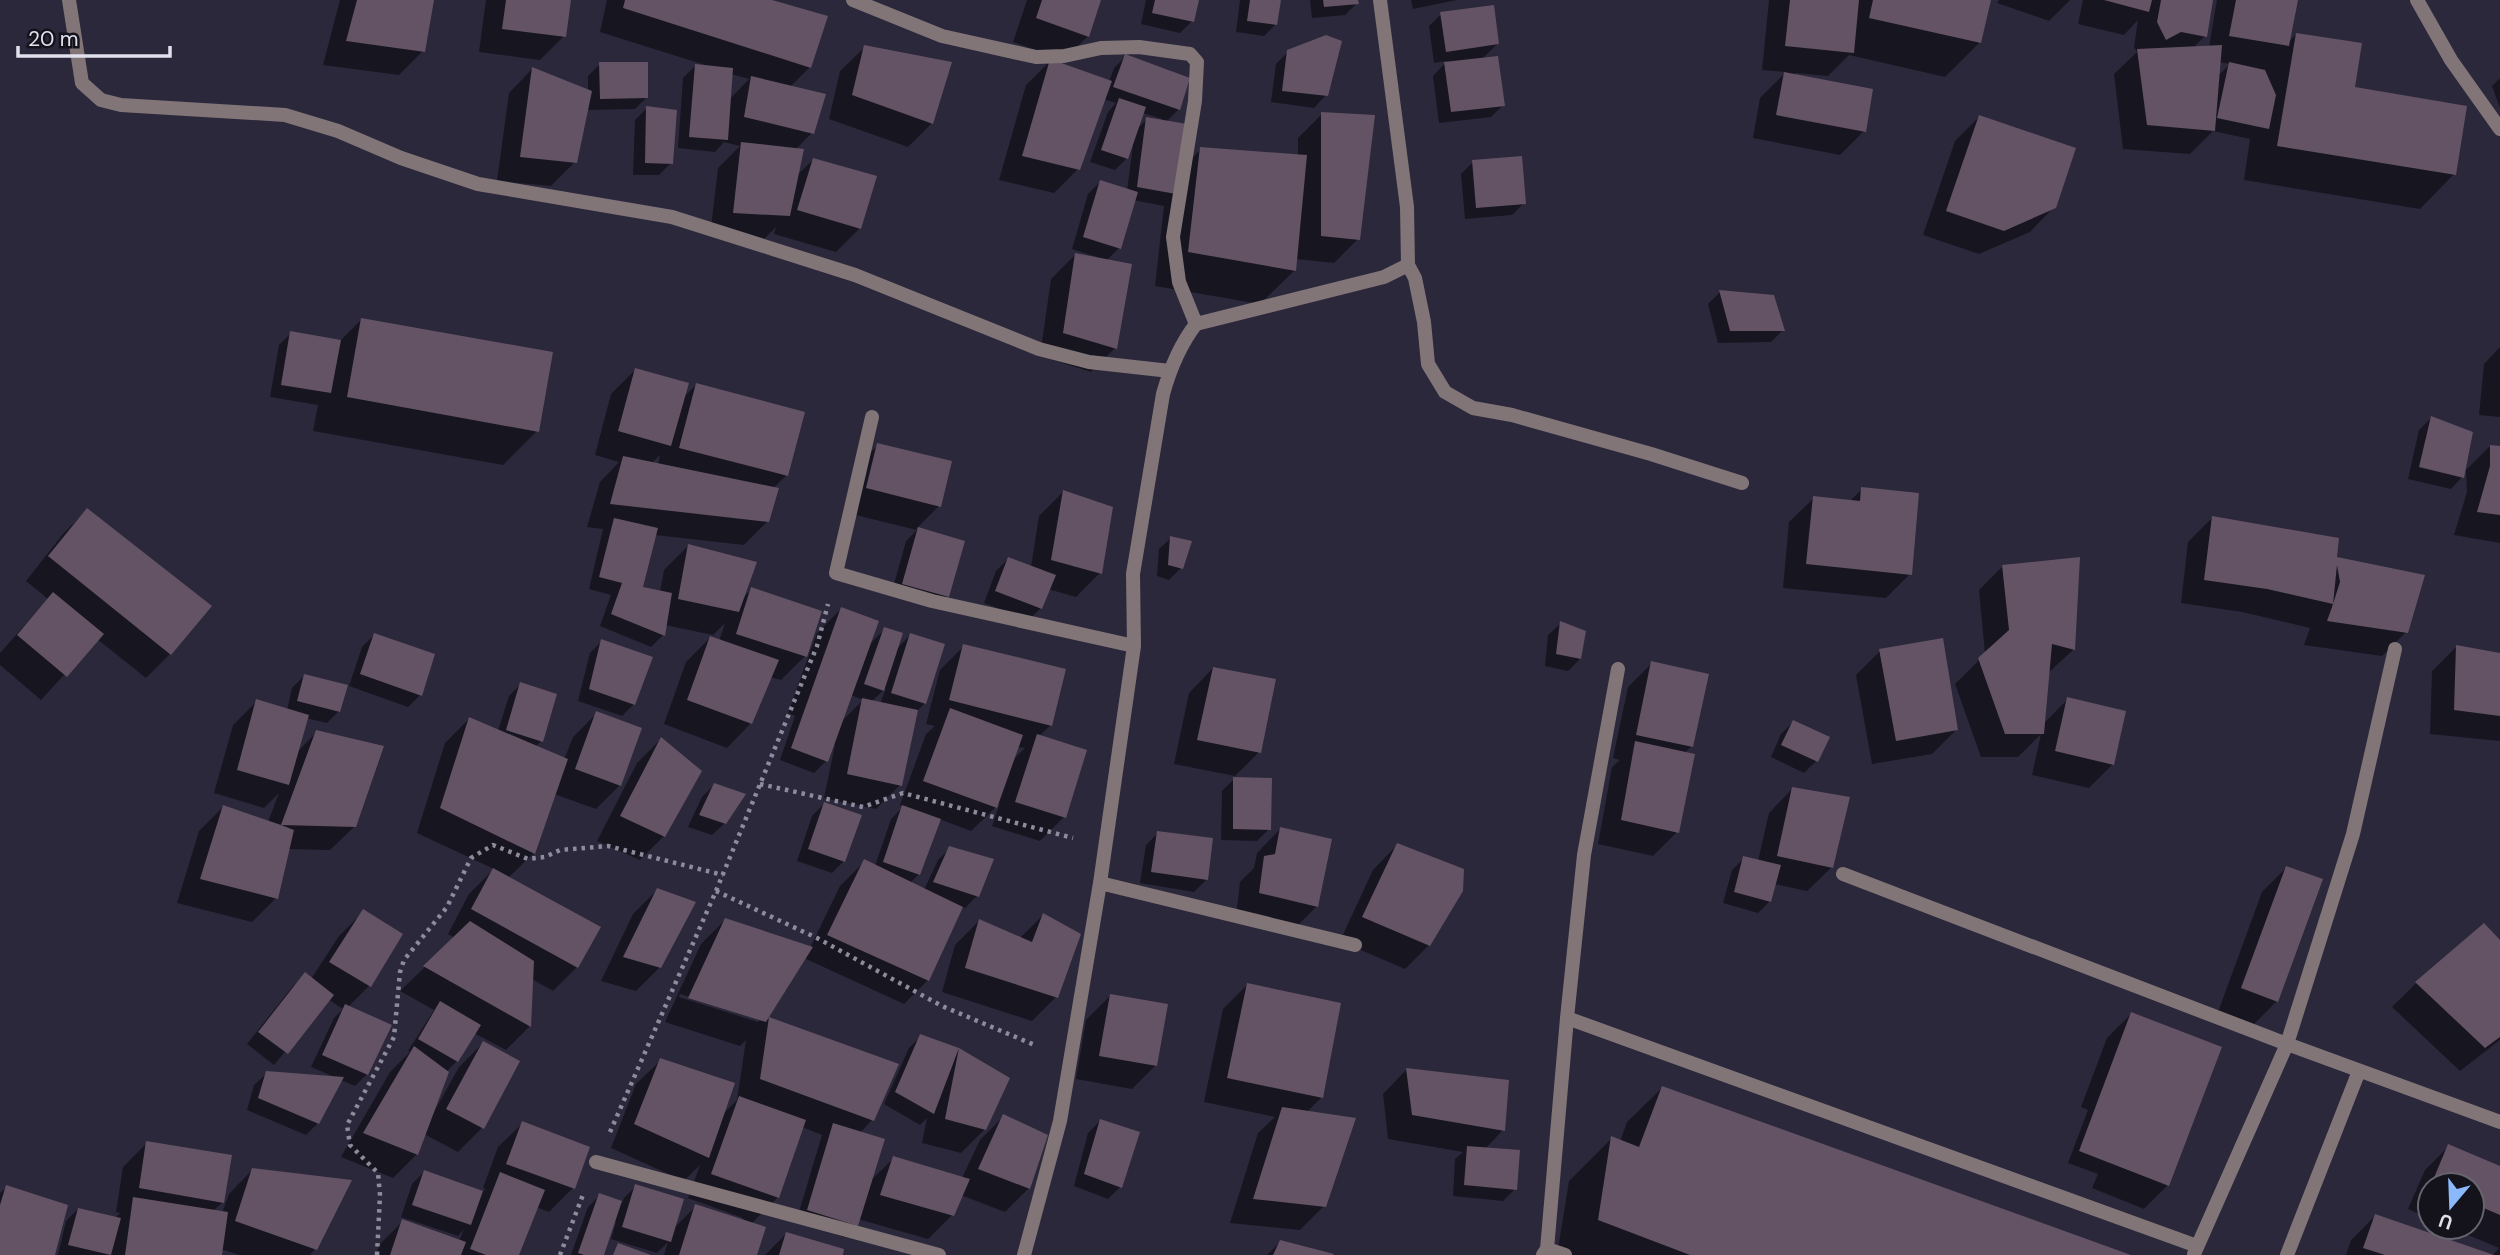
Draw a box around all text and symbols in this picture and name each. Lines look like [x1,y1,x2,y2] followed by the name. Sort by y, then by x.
[18,14,170,58] scale bar
[28,25,79,53] text: 20 m
[2416,1171,2486,1241] north arrow
[2435,1208,2456,1236] text: U

